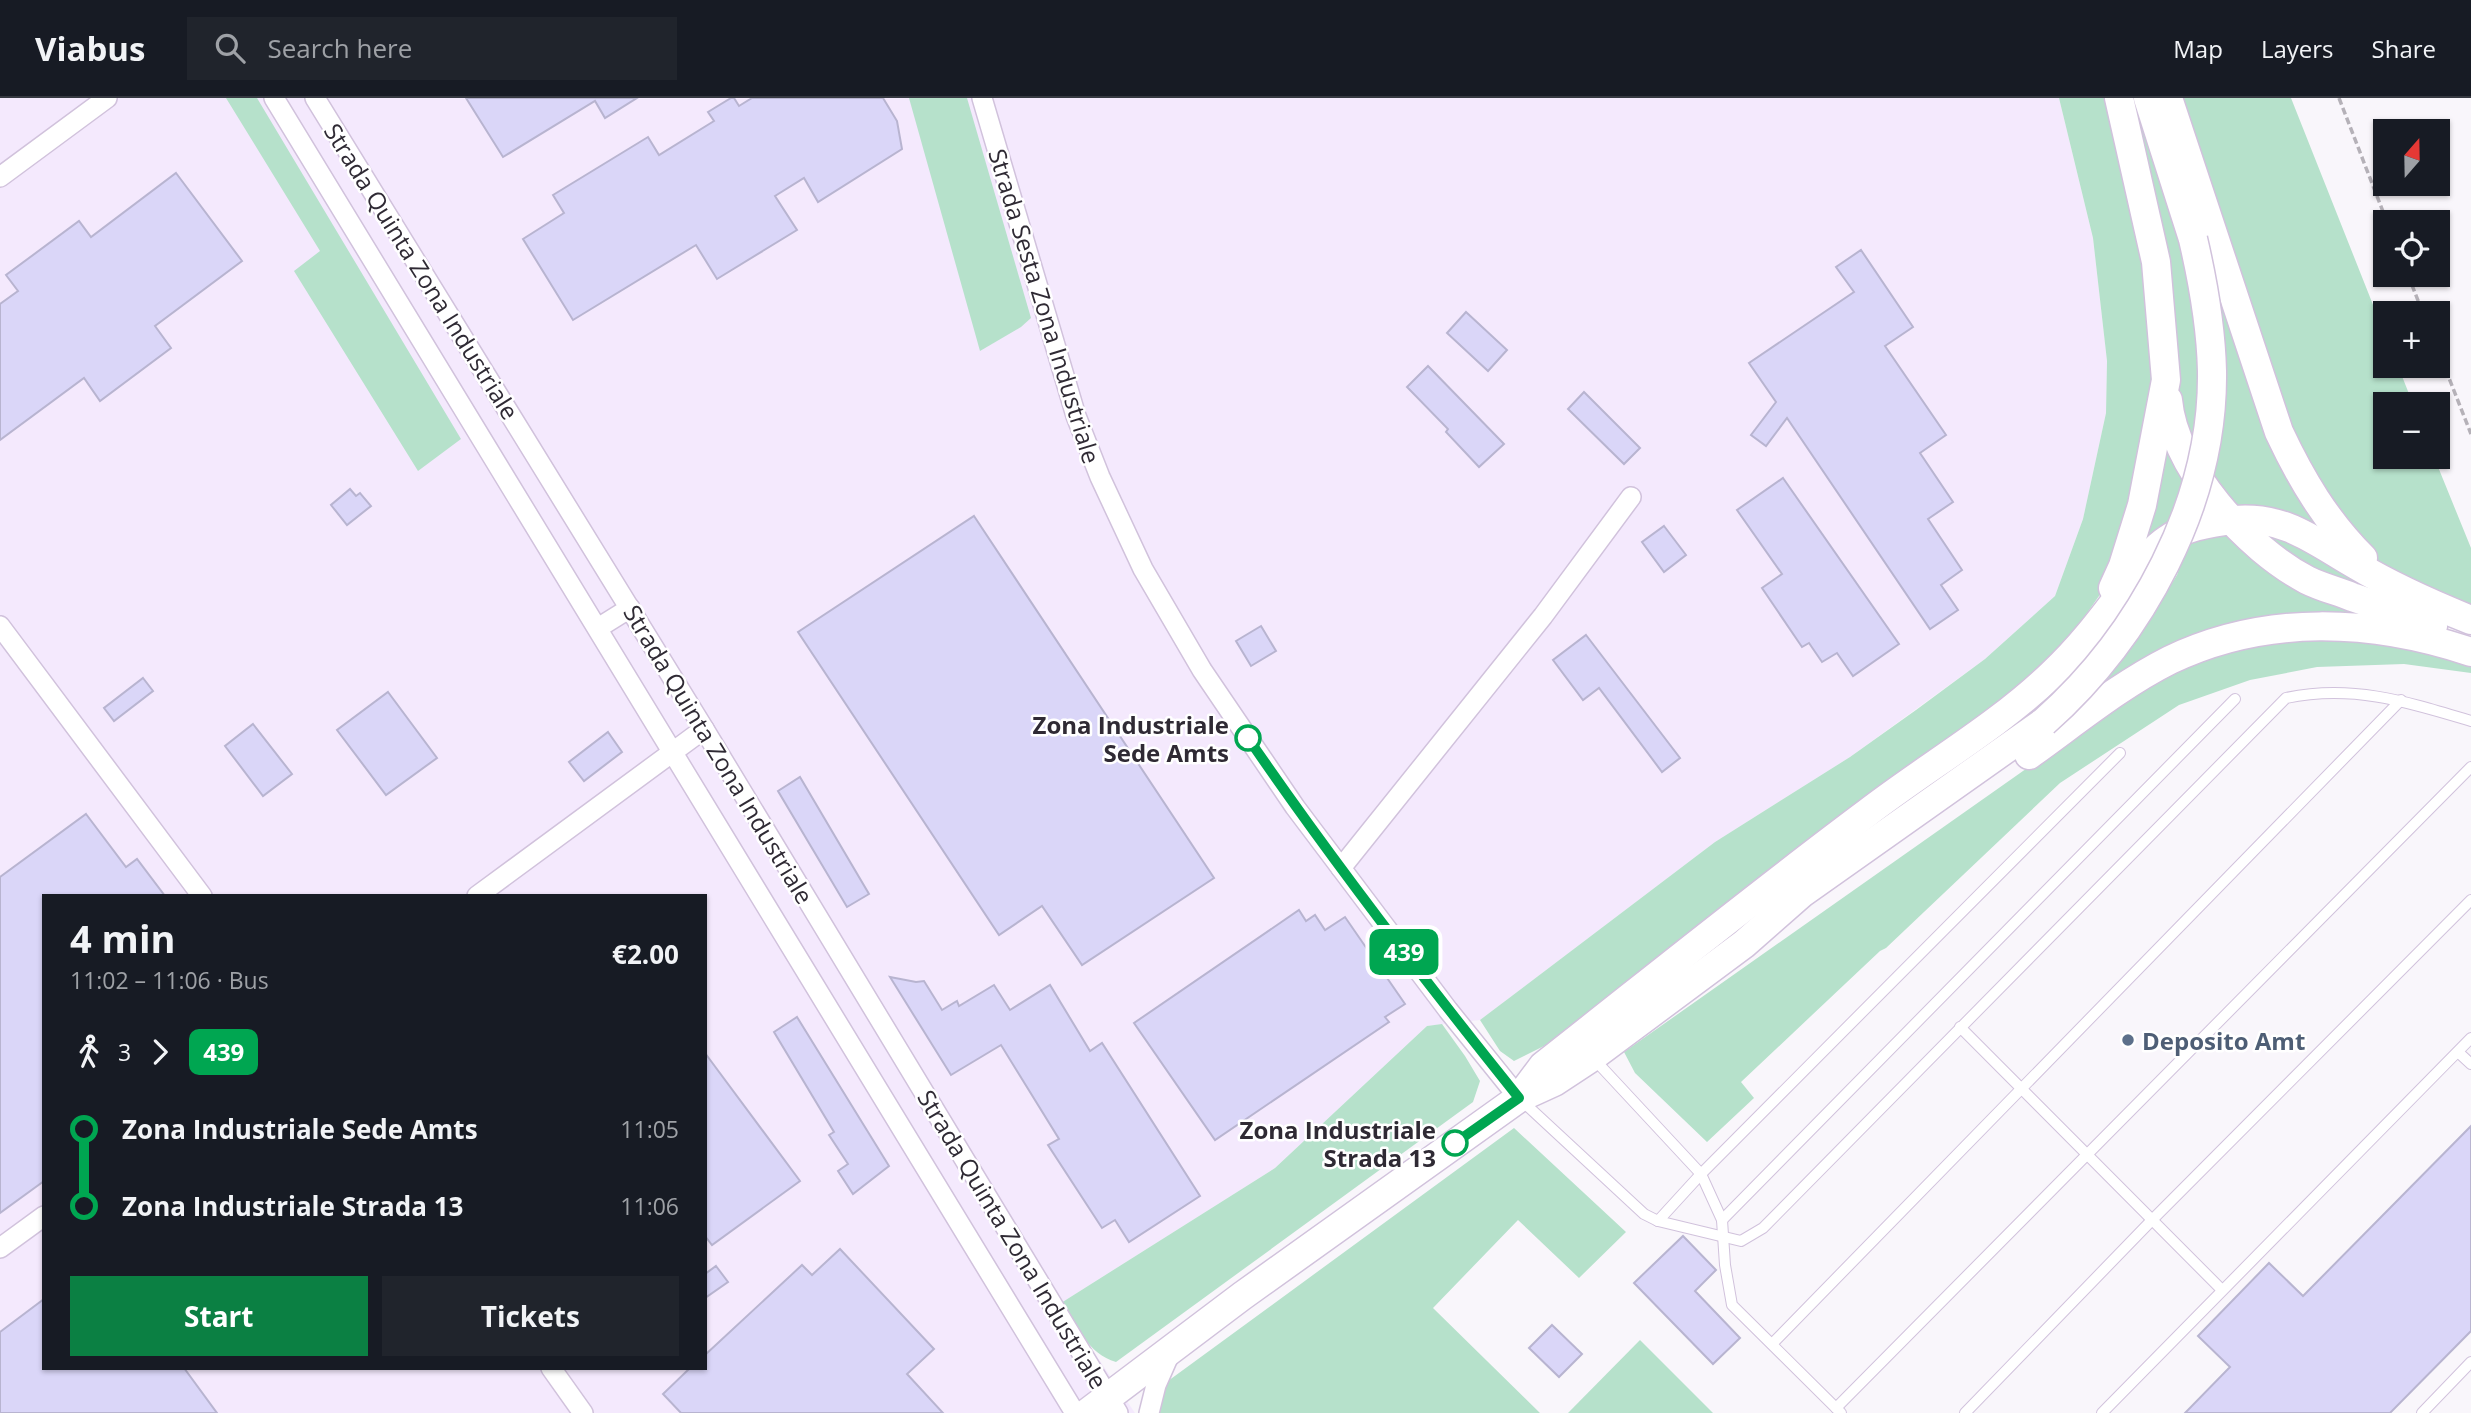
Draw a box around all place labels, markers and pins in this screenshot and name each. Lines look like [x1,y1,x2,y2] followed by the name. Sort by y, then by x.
[1032,708,1229,769] place label: Zona Industriale Sede Amts
[1235,725,1261,751] marker: Zona Industriale Sede Amts
[2142,1024,2305,1057] place label: Deposito Amt
[2120,1032,2136,1048] marker: Deposito Amt
[1239,1113,1436,1174] place label: Zona Industriale Strada 13
[1442,1130,1468,1156] marker: Zona Industriale Strada 13

